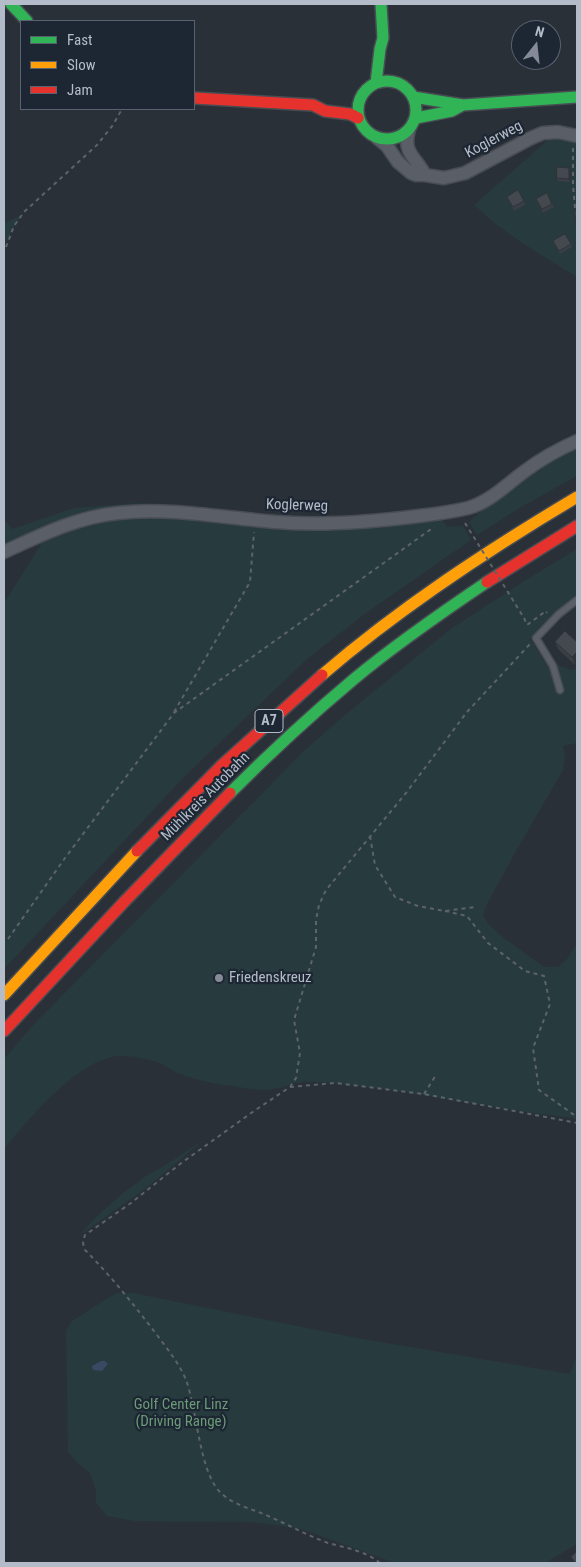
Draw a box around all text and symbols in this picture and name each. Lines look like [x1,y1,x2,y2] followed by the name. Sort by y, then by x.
[20,20,195,110] legend
[511,20,561,70] north arrow
[534,23,546,40] text: N
[67,31,92,49] text: Fast
[67,56,96,74] text: Slow
[67,81,93,99] text: Jam
[462,117,526,163] street label: Koglerweg
[266,496,328,516] street label: Koglerweg
[255,709,283,732] road number: A7
[158,749,254,845] street label: Mühlkreis Autobahn
[229,969,312,987] place label: Friedenskreuz
[213,972,225,984] marker: Friedenskreuz
[134,1396,228,1431] park label: Golf Center Linz (Driving Range)

